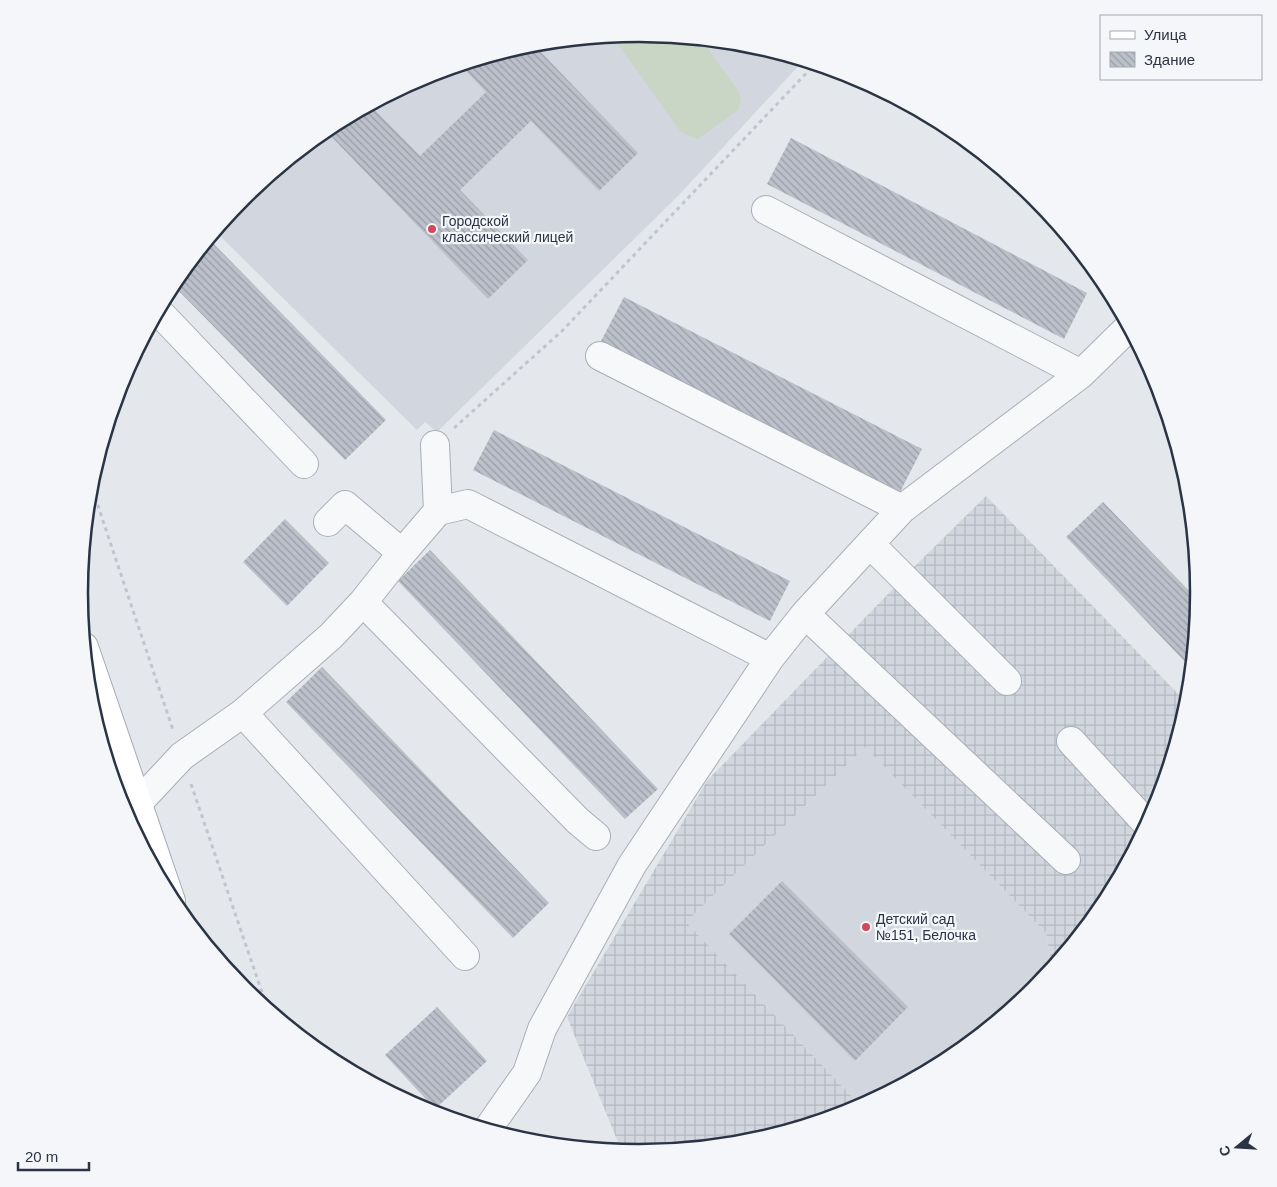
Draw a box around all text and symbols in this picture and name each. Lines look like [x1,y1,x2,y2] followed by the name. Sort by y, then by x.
[1100,15,1262,80] legend
[1144,26,1187,43] text: Улица
[1144,51,1195,68] text: Здание
[442,213,573,245] place label: Городской классический лицей
[426,223,438,235] marker: Городской классический лицей
[876,911,976,943] place label: Детский сад №151, Белочка
[860,921,872,933] marker: Детский сад №151, Белочка
[1212,1122,1262,1172] north arrow
[18,1140,89,1172] scale bar
[1215,1144,1234,1158] text: С
[25,1148,58,1165] text: 20 m

